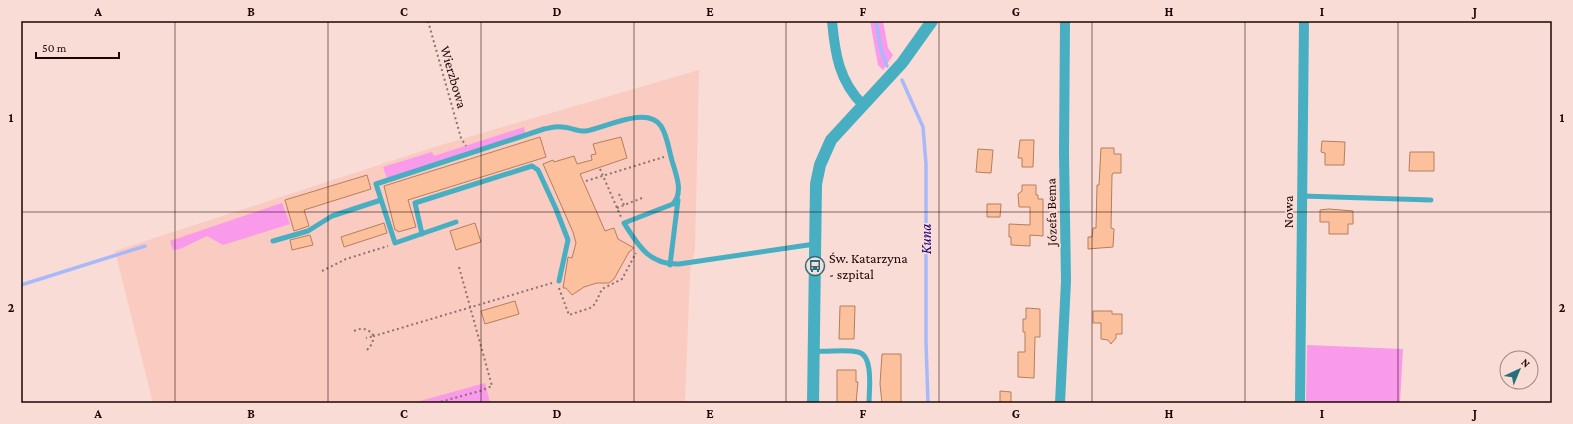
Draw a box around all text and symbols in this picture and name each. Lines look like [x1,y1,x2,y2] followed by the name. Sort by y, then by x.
[93,4,102,19] text: A
[247,4,255,19] text: B
[400,4,408,19] text: C
[553,4,562,19] text: D
[706,4,714,19] text: E
[860,4,867,19] text: F
[1012,4,1020,19] text: G
[1165,4,1174,19] text: H
[1320,4,1324,19] text: I
[1471,4,1477,19] text: J
[36,34,119,60] scale bar
[42,41,67,55] text: 50 m
[437,44,471,110] street label: Wierzbowa
[9,110,14,125] text: 1
[1560,110,1565,125] text: 1
[1042,177,1060,248] street label: Józefa Bema
[1280,195,1296,228] street label: Nowa
[918,224,934,254] water label: Kuna
[829,250,908,282] place label: Św. Katarzyna - szpital
[804,255,826,277] bus stop icon: Św. Katarzyna - szpital
[8,300,15,315] text: 2
[1559,300,1566,315] text: 2
[1499,350,1539,390] north arrow
[1519,356,1533,370] text: N
[93,406,102,421] text: A
[247,406,255,421] text: B
[400,406,408,421] text: C
[553,406,562,421] text: D
[706,406,714,421] text: E
[860,406,867,421] text: F
[1012,406,1020,421] text: G
[1165,406,1174,421] text: H
[1320,406,1324,421] text: I
[1471,406,1477,421] text: J

